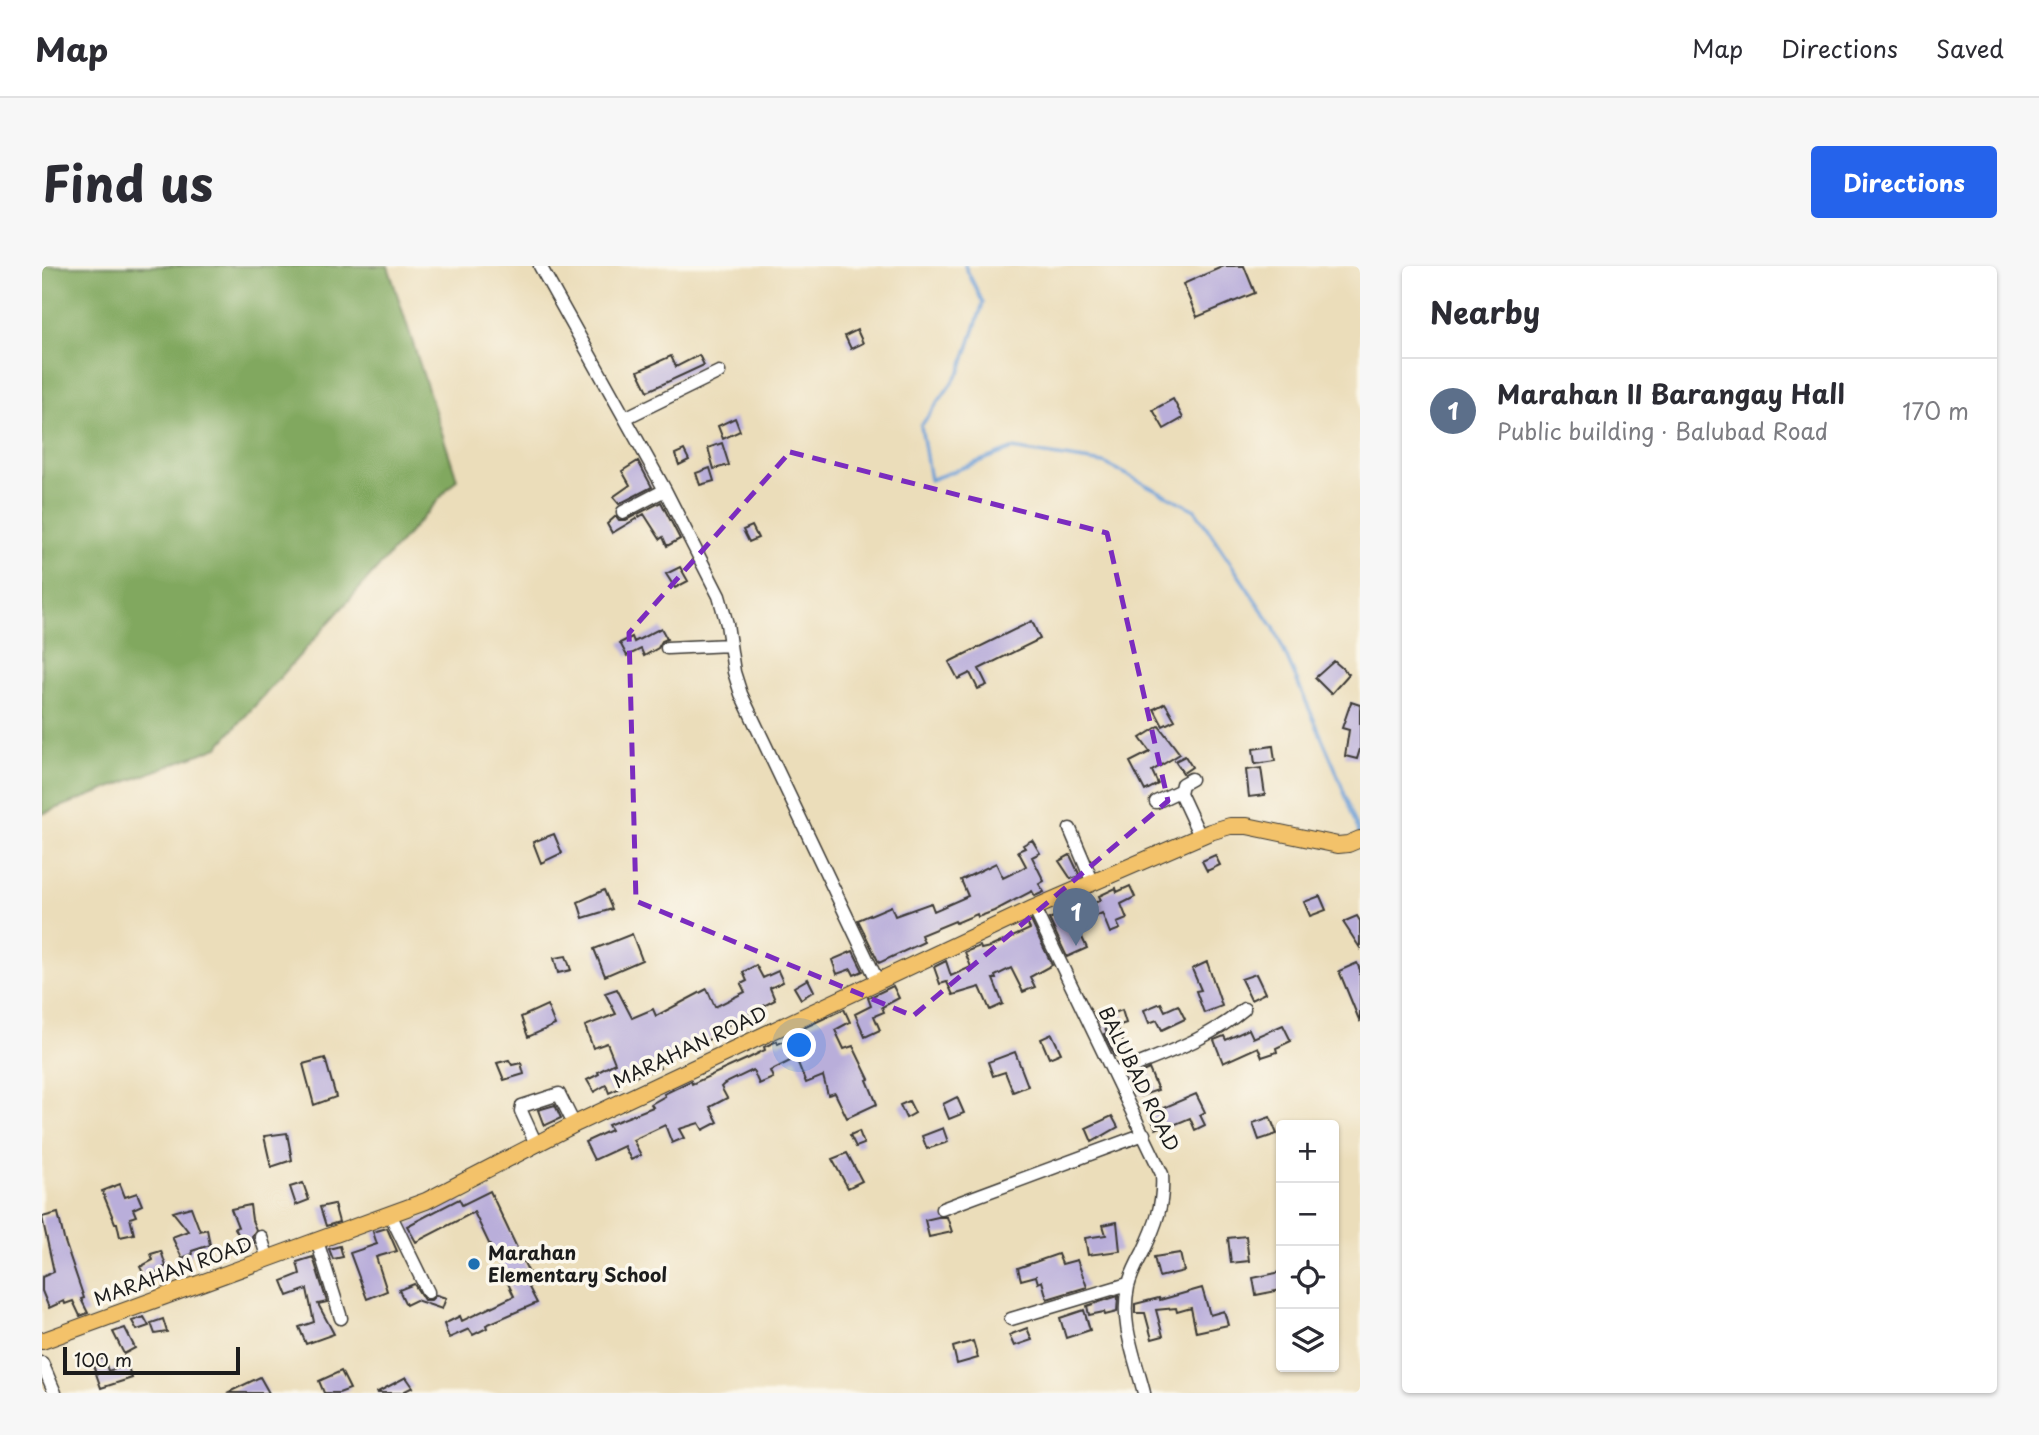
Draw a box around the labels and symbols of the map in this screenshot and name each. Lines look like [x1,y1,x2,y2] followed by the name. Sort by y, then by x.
[1053,888,1099,946] pin: 1
[608,998,771,1094] street label: MARAHAN ROAD
[1093,1001,1187,1156] street label: BALUBAD ROAD
[782,1028,816,1062] your location
[89,1228,256,1312] street label: MARAHAN ROAD
[488,1238,667,1288] place label: Marahan Elementary School
[466,1256,482,1272] marker: Marahan Elementary School
[63,1344,240,1376] scale bar

